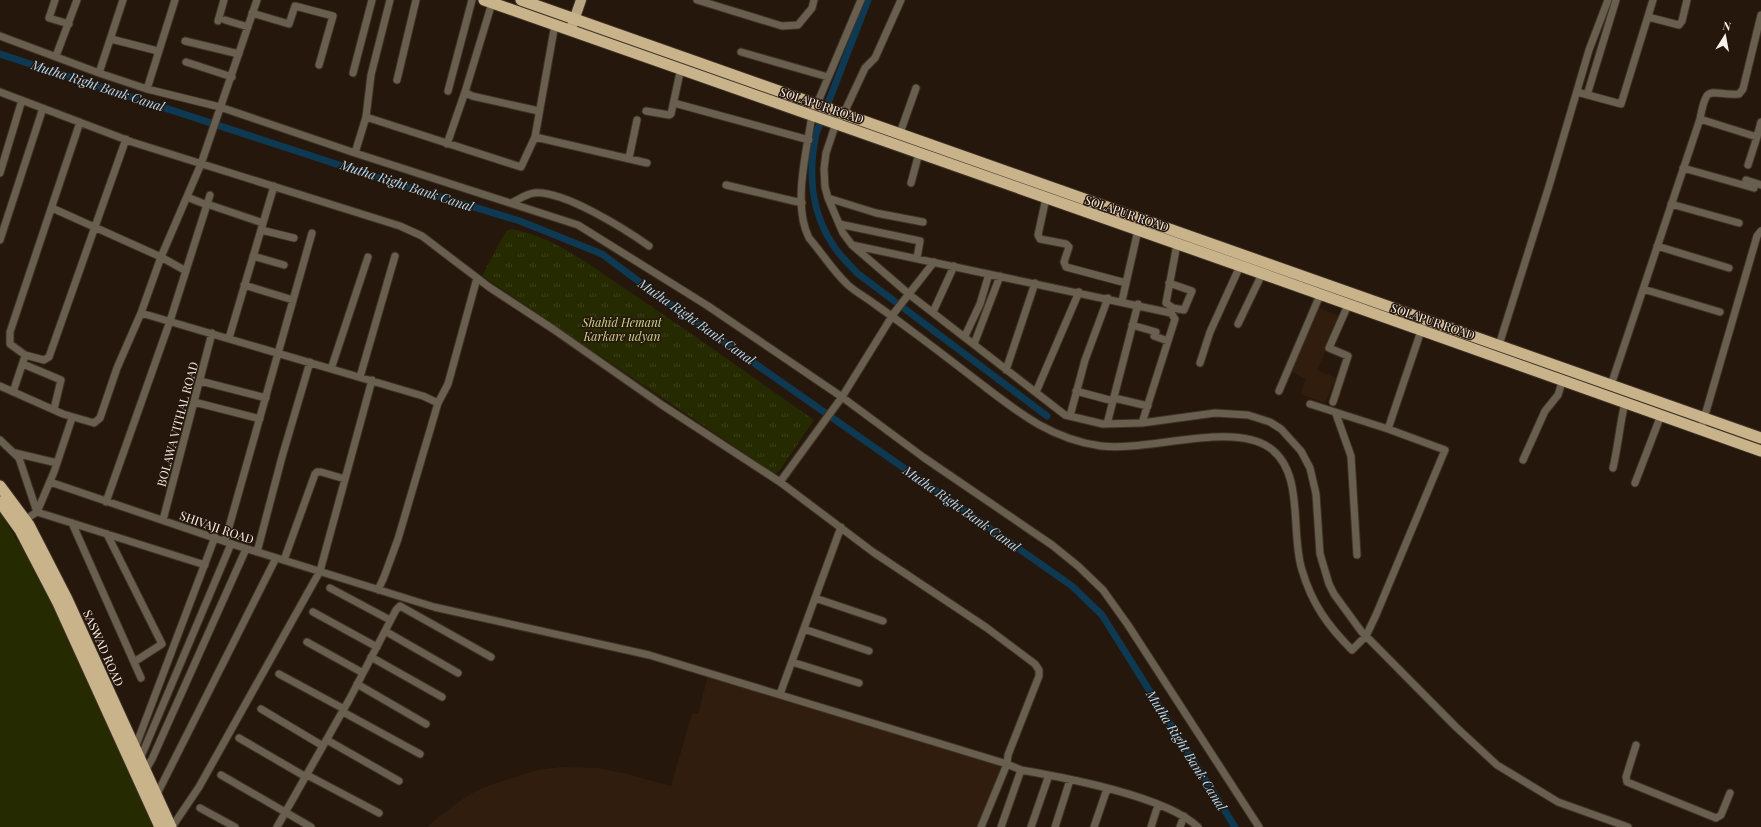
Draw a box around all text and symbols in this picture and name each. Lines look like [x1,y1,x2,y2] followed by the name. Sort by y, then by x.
[1705,16,1745,56] north arrow
[1722,18,1732,34] text: N
[28,55,168,115] water label: Mutha Right Bank Canal
[778,83,866,127] street label: SOLAPUR ROAD
[337,155,477,215] water label: Mutha Right Bank Canal
[1083,191,1171,235] street label: SOLAPUR ROAD
[634,274,760,369] water label: Mutha Right Bank Canal
[1389,299,1477,343] street label: SOLAPUR ROAD
[581,314,663,344] park label: Shahid Hemant Karkare udyan
[153,360,201,488] street label: BOLAWA VITHAL ROAD
[899,461,1025,556] water label: Mutha Right Bank Canal
[178,507,257,547] street label: SHIVAJI ROAD
[80,607,128,689] street label: SASWAD ROAD
[1142,686,1232,815] water label: Mutha Right Bank Canal

